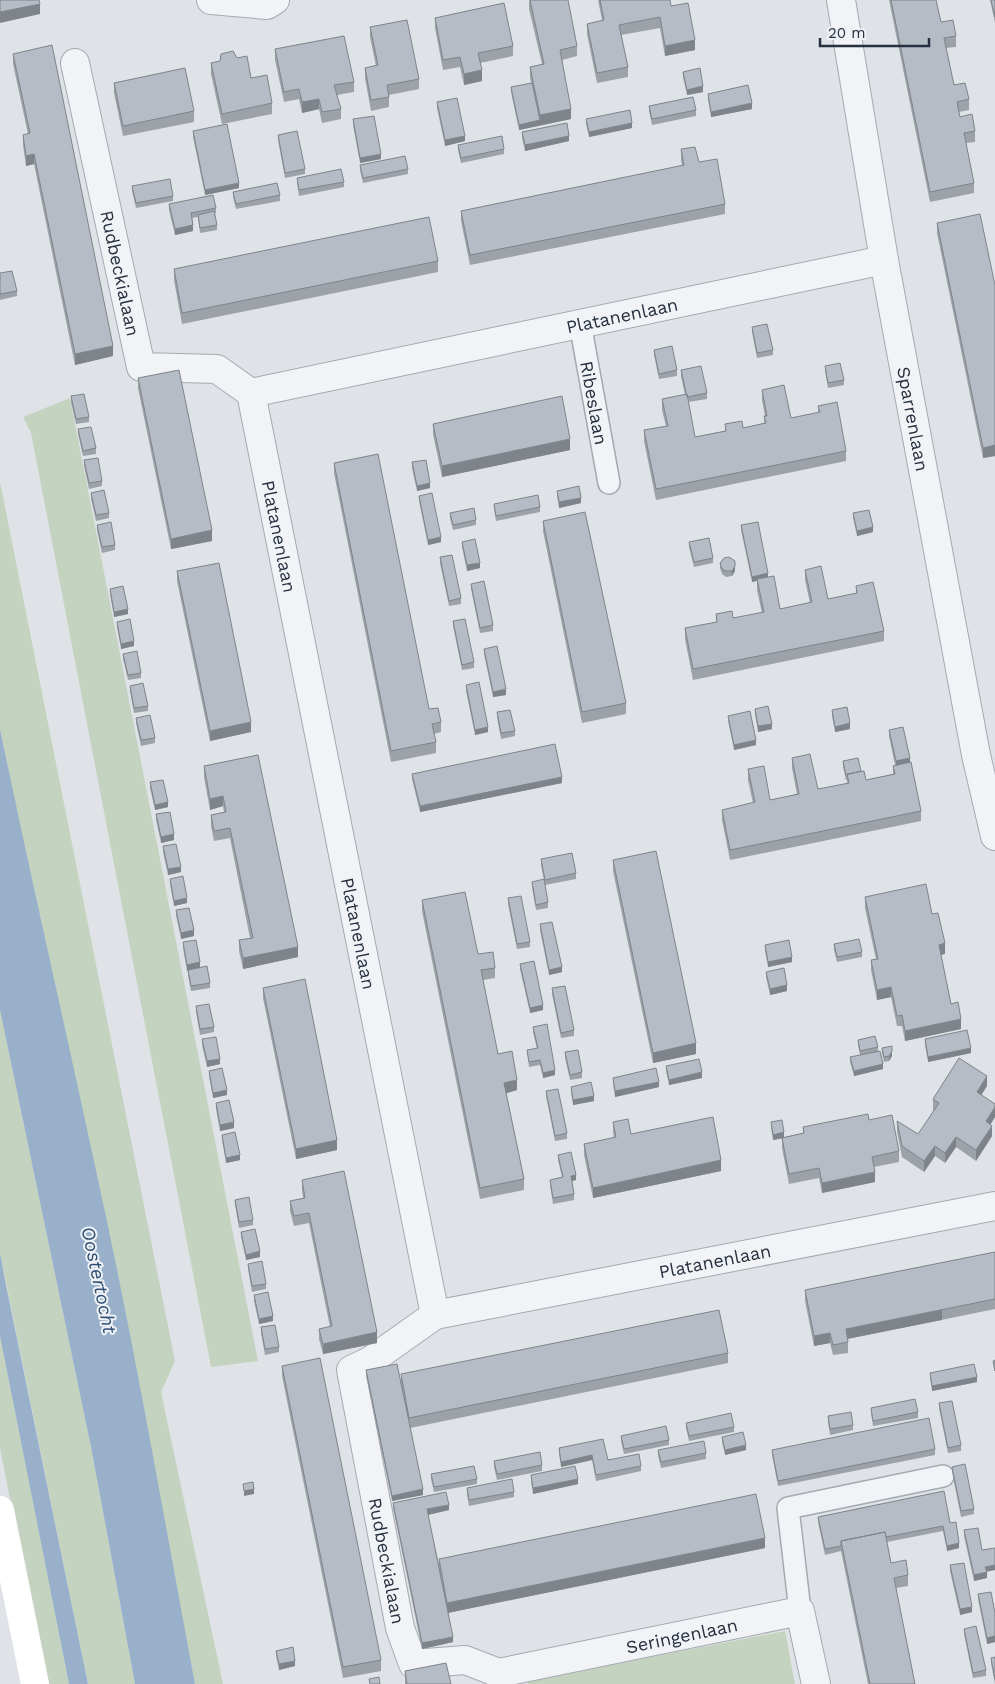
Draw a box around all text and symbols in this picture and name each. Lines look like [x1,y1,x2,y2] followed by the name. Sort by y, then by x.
[820,15,929,47] scale bar
[828,24,866,42] text: 20 m
[97,208,144,338] street label: Rudbeckialaan
[564,293,680,337] street label: Platanenlaan
[577,359,612,446] street label: Ribeslaan
[893,365,934,473] street label: Sparrenlaan
[258,478,301,594] street label: Platanenlaan
[337,875,380,991] street label: Platanenlaan
[76,1225,122,1336] water label: Oostertocht
[657,1239,773,1282] street label: Platanenlaan
[365,1496,410,1626] street label: Rudbeckialaan
[624,1614,739,1657] street label: Seringenlaan

